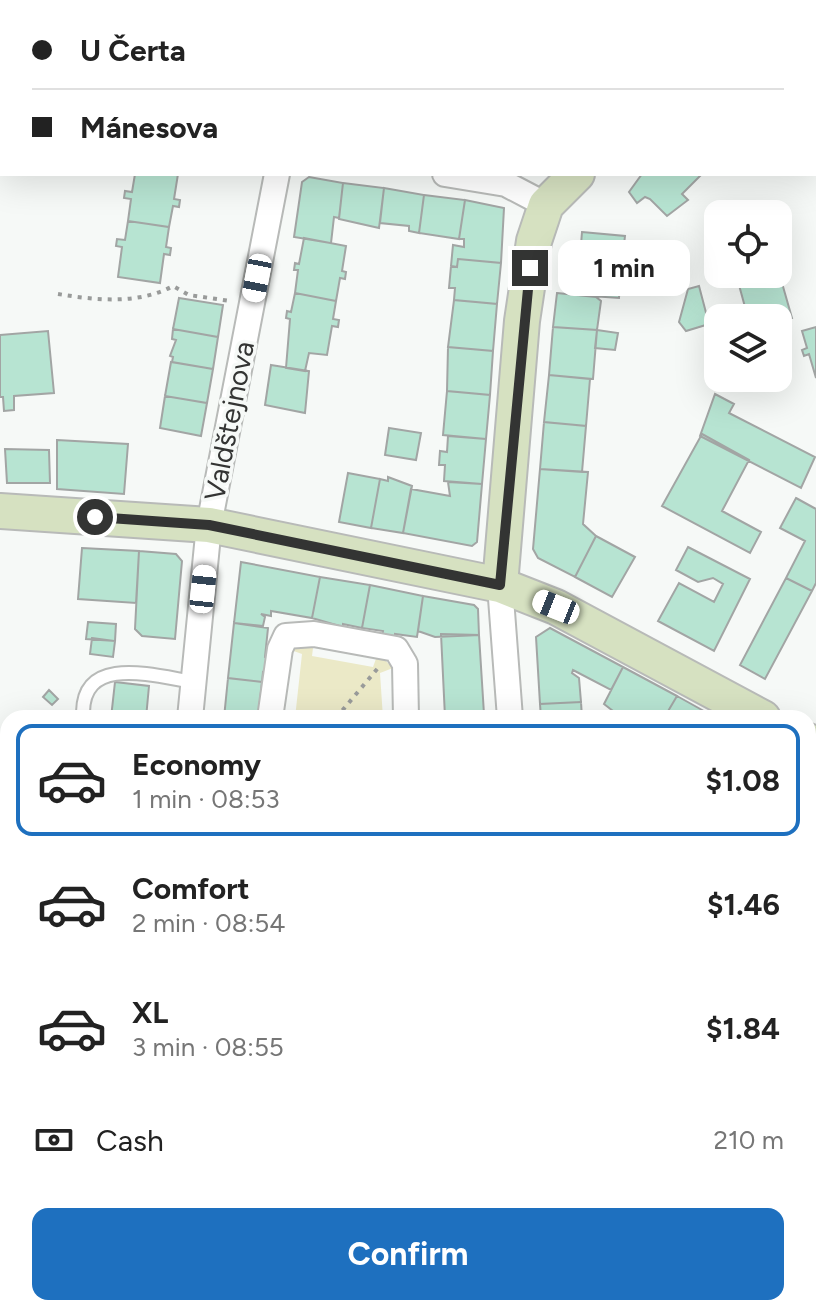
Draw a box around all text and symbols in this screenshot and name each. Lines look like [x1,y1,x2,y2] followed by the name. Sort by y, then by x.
[80,32,186,69] text: U Čerta
[80,109,218,146] text: Mánesova
[704,200,792,392] map controls
[704,200,792,288] button: locate
[558,240,690,296] callout: 1 min
[512,250,548,286] route end
[241,252,273,304] car
[593,252,655,284] text: 1 min
[704,304,792,392] button: layers
[197,338,261,504] street label: Valdštejnova
[77,499,113,535] route start
[189,564,217,614] car
[529,587,583,627] car
[36,744,108,816] icon: car
[132,746,261,783] text: Economy
[705,762,780,799] text: $1.08
[132,783,280,815] text: 1 min · 08:53
[36,868,108,940] icon: car
[132,870,250,907] text: Comfort
[707,886,780,923] text: $1.46
[132,907,285,939] text: 2 min · 08:54
[36,992,108,1064] icon: car
[132,994,168,1031] text: XL
[706,1010,780,1047] text: $1.84
[132,1031,284,1063] text: 3 min · 08:55
[32,1118,76,1162] icon: cash
[96,1122,164,1159] text: Cash
[714,1124,784,1156] text: 210 m
[32,1208,784,1300] button: Confirm

